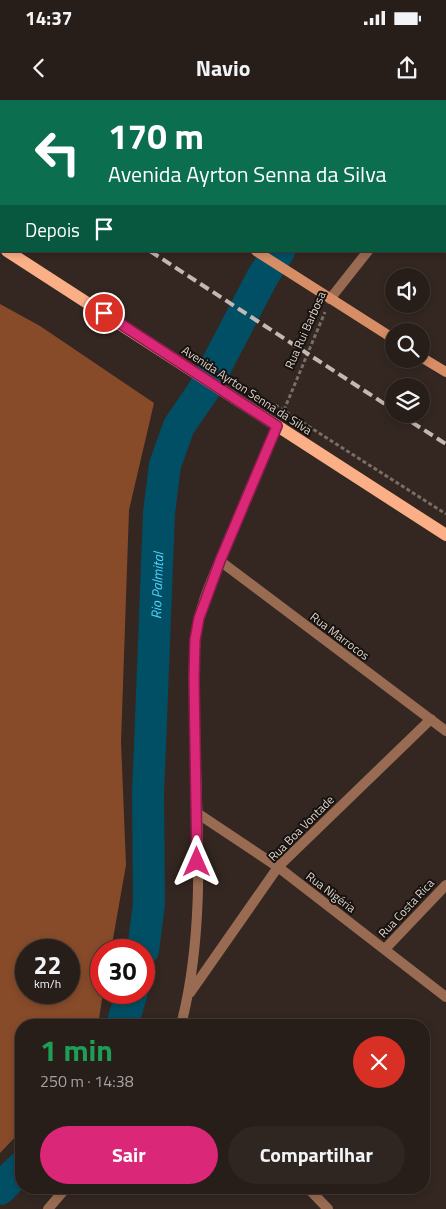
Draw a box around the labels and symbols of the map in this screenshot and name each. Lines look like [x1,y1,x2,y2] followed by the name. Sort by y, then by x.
[279,288,331,372] street label: Rua Rui Barbosa
[83,292,125,334] pin
[178,341,316,439] street label: Avenida Ayrton Senna da Silva
[144,550,168,619] water label: Rio Palmital
[306,607,374,665] street label: Rua Marrocos
[264,791,338,865] street label: Rua Boa Vontade
[170,835,222,887] position arrow
[302,867,360,917] street label: Rua Nigéria
[374,874,438,942] street label: Rua Costa Rica
[90,939,155,1004] speed limit sign: 30

